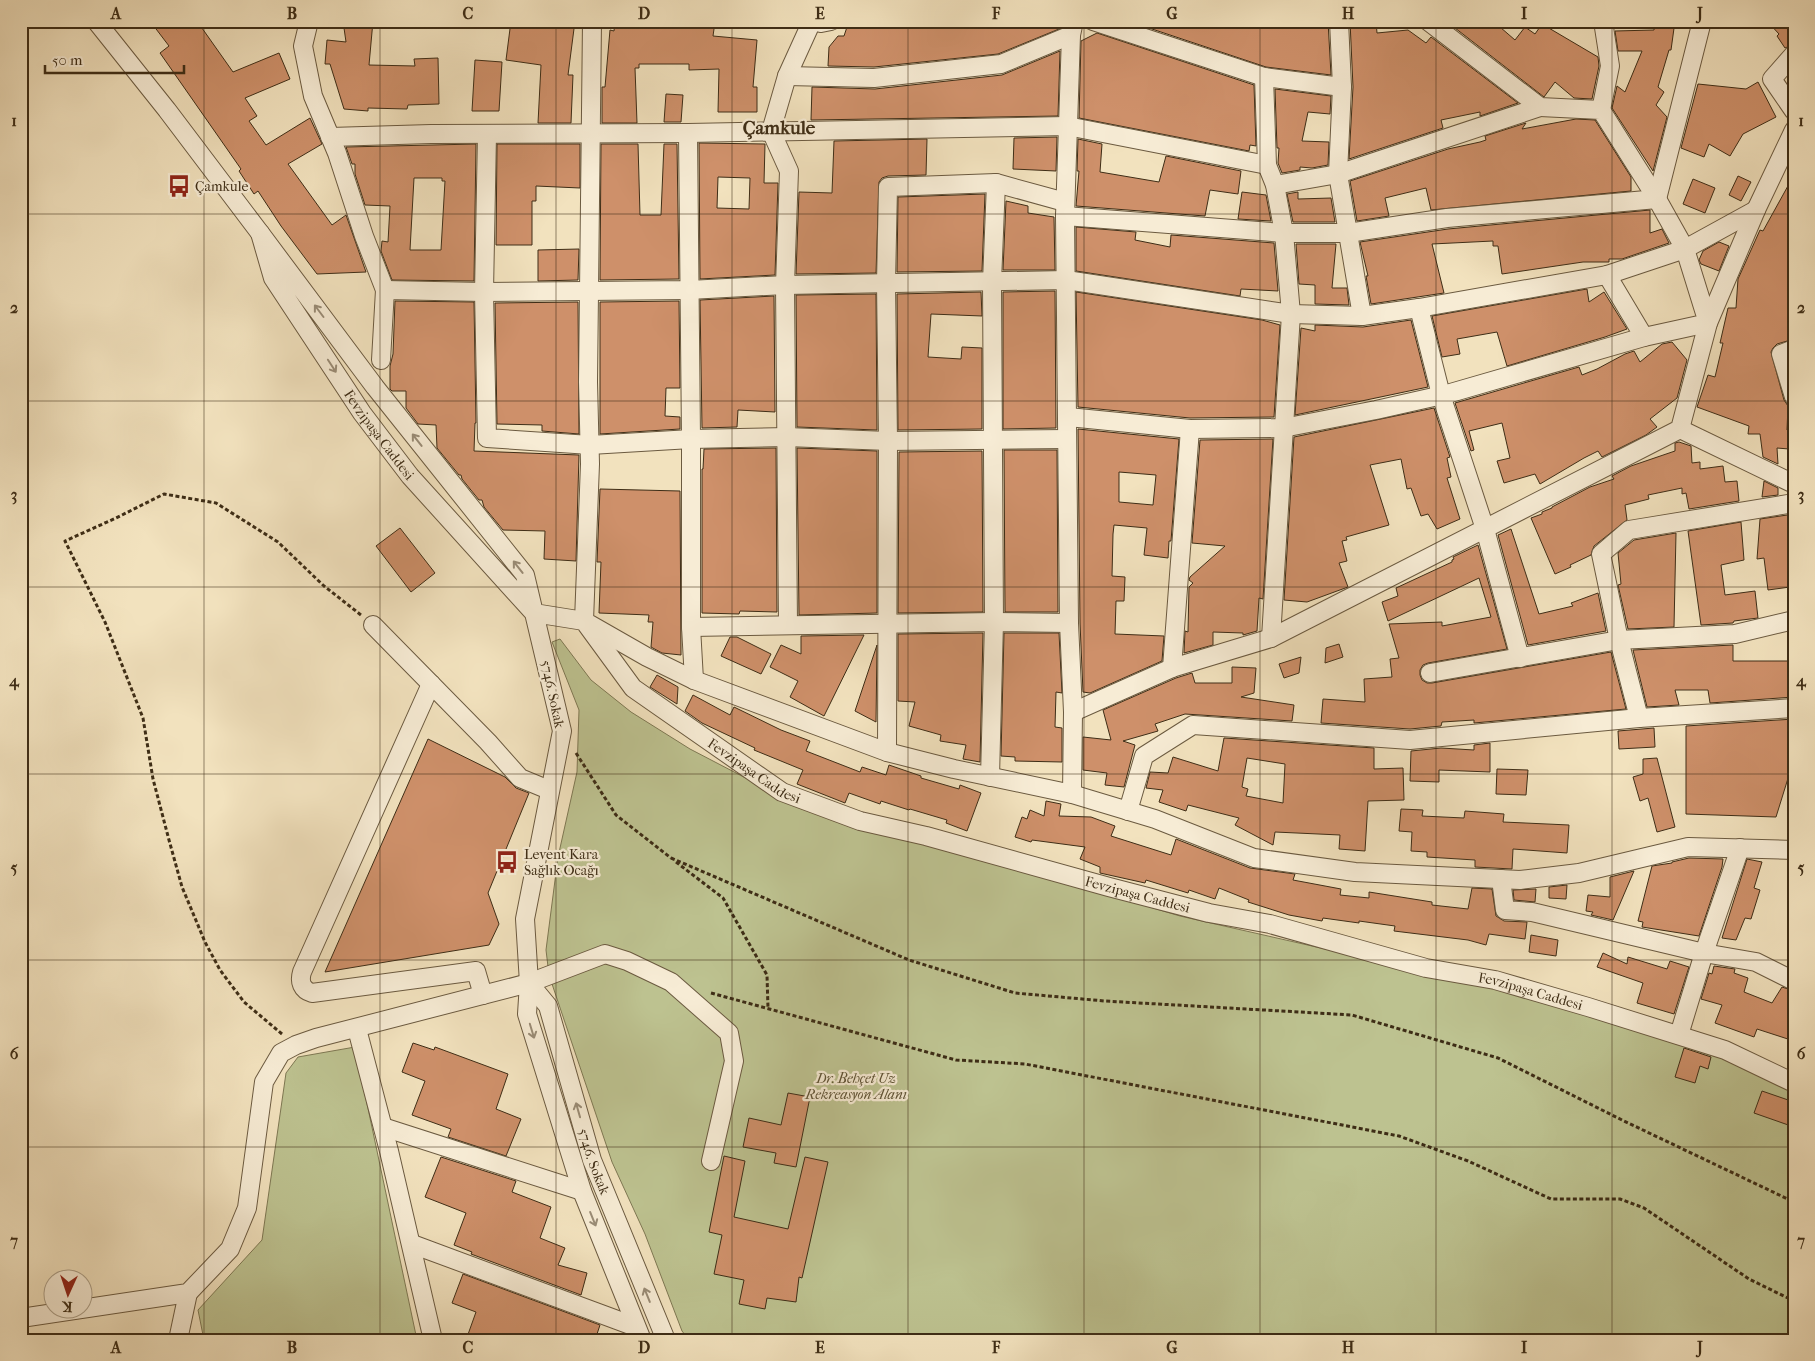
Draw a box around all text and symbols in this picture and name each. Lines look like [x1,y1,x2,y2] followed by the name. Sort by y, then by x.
[110,4,122,23] text: A
[287,4,297,23] text: B
[463,4,474,23] text: C
[638,4,650,23] text: D
[815,4,825,23] text: E
[991,4,1001,23] text: F
[1166,4,1178,23] text: G
[1342,4,1355,23] text: H
[1521,4,1528,23] text: I
[1695,4,1703,24] text: J
[45,42,184,74] scale bar
[52,51,83,69] text: 50 m
[11,111,17,130] text: 1
[1798,111,1804,130] text: 1
[743,117,816,140] district label: Çamkule
[166,173,192,199] bus stop icon: Çamkule
[195,178,248,195] place label: Çamkule
[10,298,18,317] text: 2
[1797,298,1805,317] text: 2
[313,305,324,318] one-way arrow
[327,359,337,373] one-way arrow
[340,387,418,484] street label: Fevzipaşa Caddesi
[412,434,423,447] one-way arrow
[11,485,17,505] text: 3
[1798,485,1804,505] text: 3
[513,561,524,574] one-way arrow
[537,659,568,730] street label: 5746. Sokak
[8,671,20,691] text: 4
[1795,671,1807,691] text: 4
[704,735,803,807] street label: Fevzipaşa Caddesi
[524,846,599,879] place label: Levent Kara Sağlık Ocağı
[494,849,520,875] bus stop icon: Levent Kara Sağlık Ocağı
[11,858,18,877] text: 5
[1798,858,1805,877] text: 5
[1083,873,1192,917] street label: Fevzipaşa Caddesi
[1477,969,1585,1014] street label: Fevzipaşa Caddesi
[528,1023,537,1038] one-way arrow
[10,1044,19,1063] text: 6
[1797,1044,1806,1063] text: 6
[804,1070,907,1103] park label: Dr. Behçet Uz Rekreasyon Alanı
[572,1102,582,1118] one-way arrow
[574,1126,614,1198] street label: 5746. Sokak
[589,1211,599,1226] one-way arrow
[9,1231,18,1250] text: 7
[1796,1231,1805,1250] text: 7
[42,1268,92,1318] north arrow
[642,1288,652,1303] one-way arrow
[61,1298,73,1315] text: K
[110,1338,122,1357] text: A
[287,1338,297,1357] text: B
[463,1338,474,1357] text: C
[638,1338,650,1357] text: D
[815,1338,825,1357] text: E
[991,1338,1001,1357] text: F
[1166,1338,1178,1357] text: G
[1342,1338,1355,1357] text: H
[1521,1338,1528,1357] text: I
[1695,1338,1703,1358] text: J

